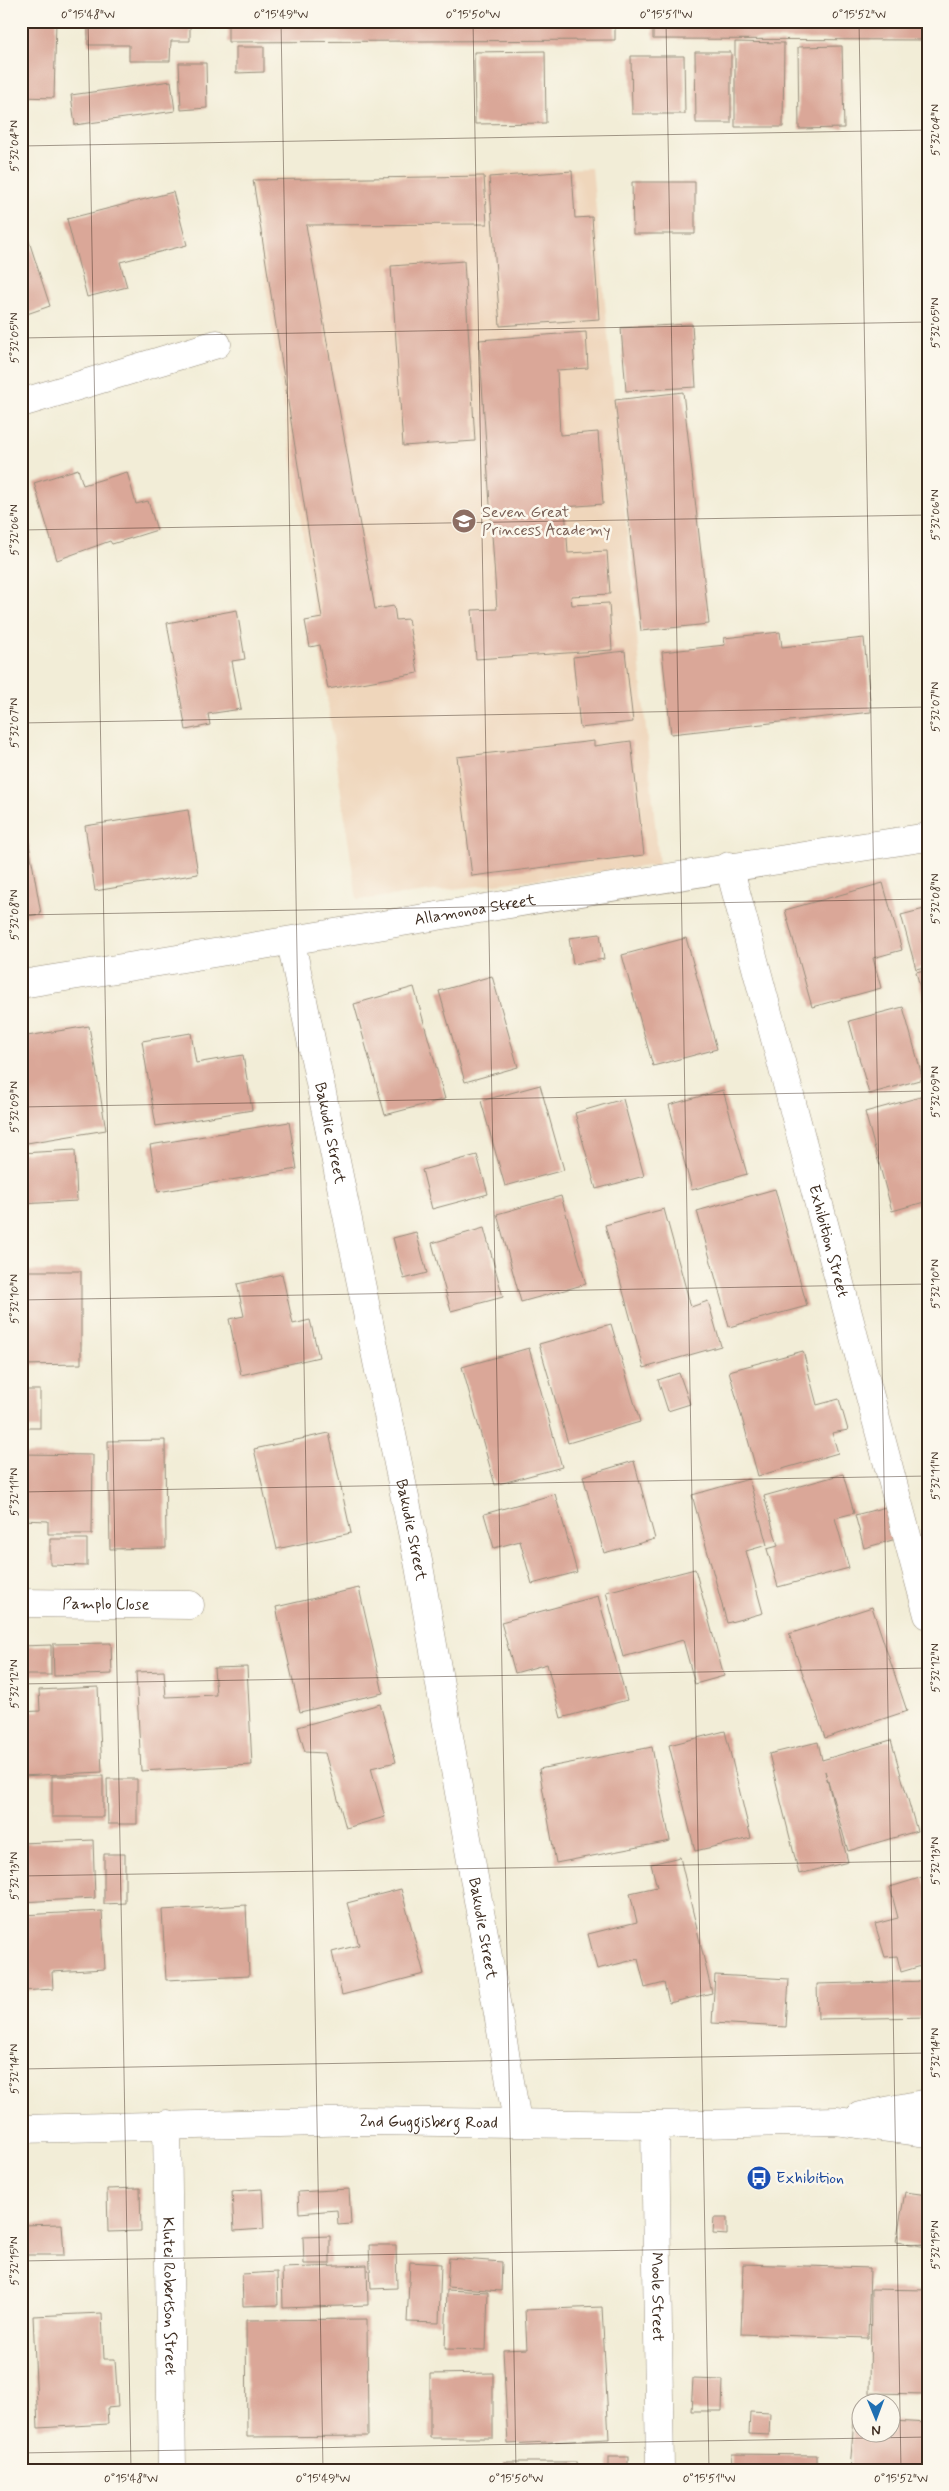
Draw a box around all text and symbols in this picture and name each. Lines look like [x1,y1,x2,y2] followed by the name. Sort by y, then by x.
[61,7,115,23] text: 0°15'48"W
[254,7,308,23] text: 0°15'49"W
[446,7,500,23] text: 0°15'50"W
[640,7,692,23] text: 0°15'51"W
[832,7,886,23] text: 0°15'52"W
[928,104,944,156] text: 5°32'04"N
[7,120,23,172] text: 5°32'04"N
[928,297,944,349] text: 5°32'05"N
[7,312,23,364] text: 5°32'05"N
[928,489,944,541] text: 5°32'06"N
[482,502,611,541] place label: Seven Great Princess Academy
[7,504,23,556] text: 5°32'06"N
[451,508,477,534] school or university icon: Seven Great Princess Academy
[928,682,944,732] text: 5°32'07"N
[7,698,23,748] text: 5°32'07"N
[928,873,944,925] text: 5°32'08"N
[7,889,23,941] text: 5°32'08"N
[413,889,538,930] street label: Allamonoa Street
[928,1066,944,1118] text: 5°32'09"N
[310,1080,351,1186] street label: Bakudie Street
[7,1081,23,1133] text: 5°32'09"N
[804,1182,854,1300] street label: Exhibition Street
[928,1259,944,1309] text: 5°32'10"N
[7,1274,23,1324] text: 5°32'10"N
[928,1452,944,1500] text: 5°32'11"N
[7,1468,23,1516] text: 5°32'11"N
[391,1477,432,1583] street label: Bakudie Street
[62,1593,150,1615] street label: Pamplo Close
[928,1643,944,1693] text: 5°32'12"N
[7,1659,23,1709] text: 5°32'12"N
[928,1837,944,1885] text: 5°32'13"N
[7,1852,23,1900] text: 5°32'13"N
[464,1876,502,1982] street label: Bakudie Street
[928,2028,944,2078] text: 5°32'14"N
[7,2044,23,2094] text: 5°32'14"N
[360,2110,498,2134] street label: 2nd Guggisberg Road
[746,2165,772,2191] bus stop icon: Exhibition
[776,2168,844,2189] place label: Exhibition
[158,2217,181,2375] street label: Klutei Robertson Street
[928,2220,944,2270] text: 5°32'15"N
[7,2236,23,2286] text: 5°32'15"N
[646,2252,669,2342] street label: Moole Street
[852,2394,902,2444] north arrow
[871,2421,881,2439] text: N
[104,2471,158,2487] text: 0°15'48"W
[296,2471,350,2487] text: 0°15'49"W
[489,2471,543,2487] text: 0°15'50"W
[683,2471,735,2487] text: 0°15'51"W
[874,2471,928,2487] text: 0°15'52"W

